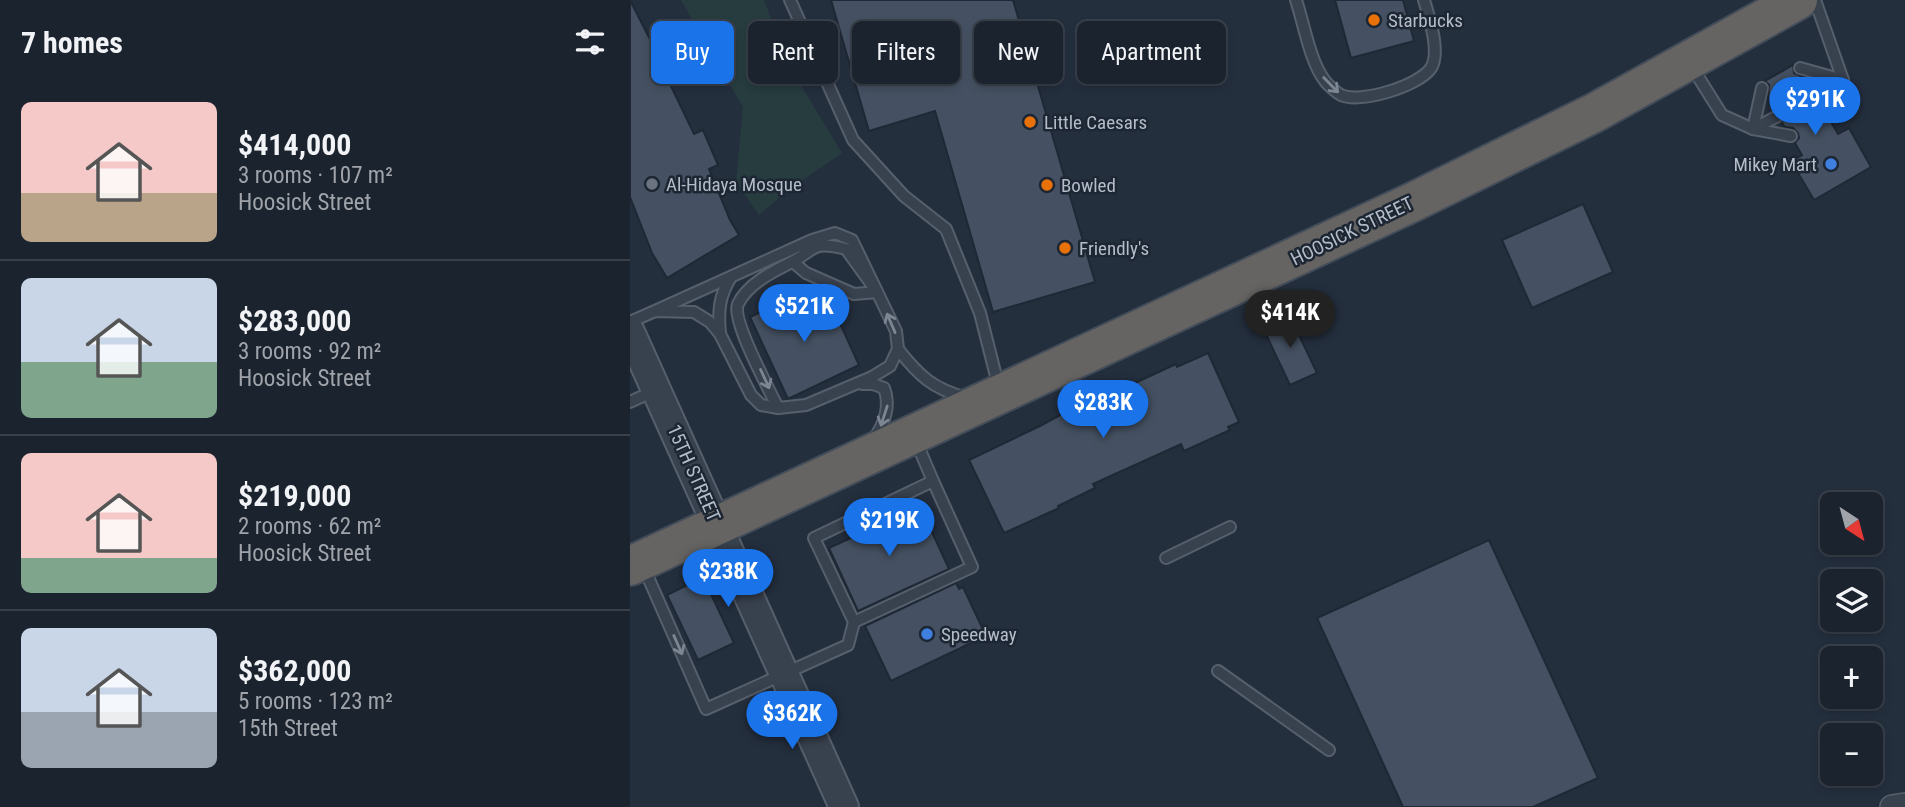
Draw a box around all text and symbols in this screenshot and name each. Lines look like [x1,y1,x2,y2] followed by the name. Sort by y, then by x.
[1388,9,1463,32] place label: Starbucks
[1366,12,1382,28] marker: Starbucks
[651,21,734,84] chip: Buy
[748,21,838,84] chip: Rent
[852,21,960,84] chip: Filters
[974,21,1063,84] chip: New
[1077,21,1226,84] chip: Apartment
[571,23,609,61] icon: filters
[21,25,123,60] text: 7 homes
[1322,76,1339,93] one-way arrow
[1766,78,1864,137] pin: $291K
[1785,86,1845,113] text: $291K
[1044,111,1147,134] place label: Little Caesars
[1022,114,1038,130] marker: Little Caesars
[238,127,351,162] text: $414,000
[77,130,161,214] icon: home
[1734,153,1817,176] place label: Mikey Mart
[1823,156,1839,172] marker: Mikey Mart
[238,162,393,189] text: 3 rooms · 107 m²
[666,173,802,196] place label: Al-Hidaya Mosque
[1061,174,1116,197] place label: Bowled
[644,176,660,192] marker: Al-Hidaya Mosque
[1039,177,1055,193] marker: Bowled
[238,189,371,216] text: Hoosick Street
[1287,191,1417,271] street label: HOOSICK STREET
[1079,237,1149,260] place label: Friendly's
[1057,240,1073,256] marker: Friendly's
[755,284,853,344] pin: $521K
[1241,290,1339,350] pin: $414K
[774,293,834,320] text: $521K
[1260,299,1320,326] text: $414K
[238,303,351,338] text: $283,000
[77,306,161,390] icon: home
[884,313,897,334] one-way arrow
[238,338,381,365] text: 3 rooms · 92 m²
[238,365,371,392] text: Hoosick Street
[758,368,772,389] one-way arrow
[1054,380,1152,440] pin: $283K
[1073,389,1133,416] text: $283K
[877,404,889,426] one-way arrow
[662,421,726,525] street label: 15TH STREET
[238,478,351,513] text: $219,000
[77,481,161,565] icon: home
[1820,492,1883,555] north arrow
[1820,492,1883,786] map controls
[840,498,938,558] pin: $219K
[859,507,919,534] text: $219K
[238,513,381,540] text: 2 rooms · 62 m²
[238,540,371,567] text: Hoosick Street
[679,550,777,609] pin: $238K
[698,558,758,585] text: $238K
[1820,569,1883,632] button: layers
[941,623,1017,646] place label: Speedway
[919,626,935,642] marker: Speedway
[672,634,685,656] one-way arrow
[1820,646,1883,709] button: +
[238,653,351,688] text: $362,000
[77,656,161,740] icon: home
[238,688,393,715] text: 5 rooms · 123 m²
[743,692,841,751] pin: $362K
[762,700,822,727] text: $362K
[238,715,338,742] text: 15th Street
[1820,723,1883,786] button: −

